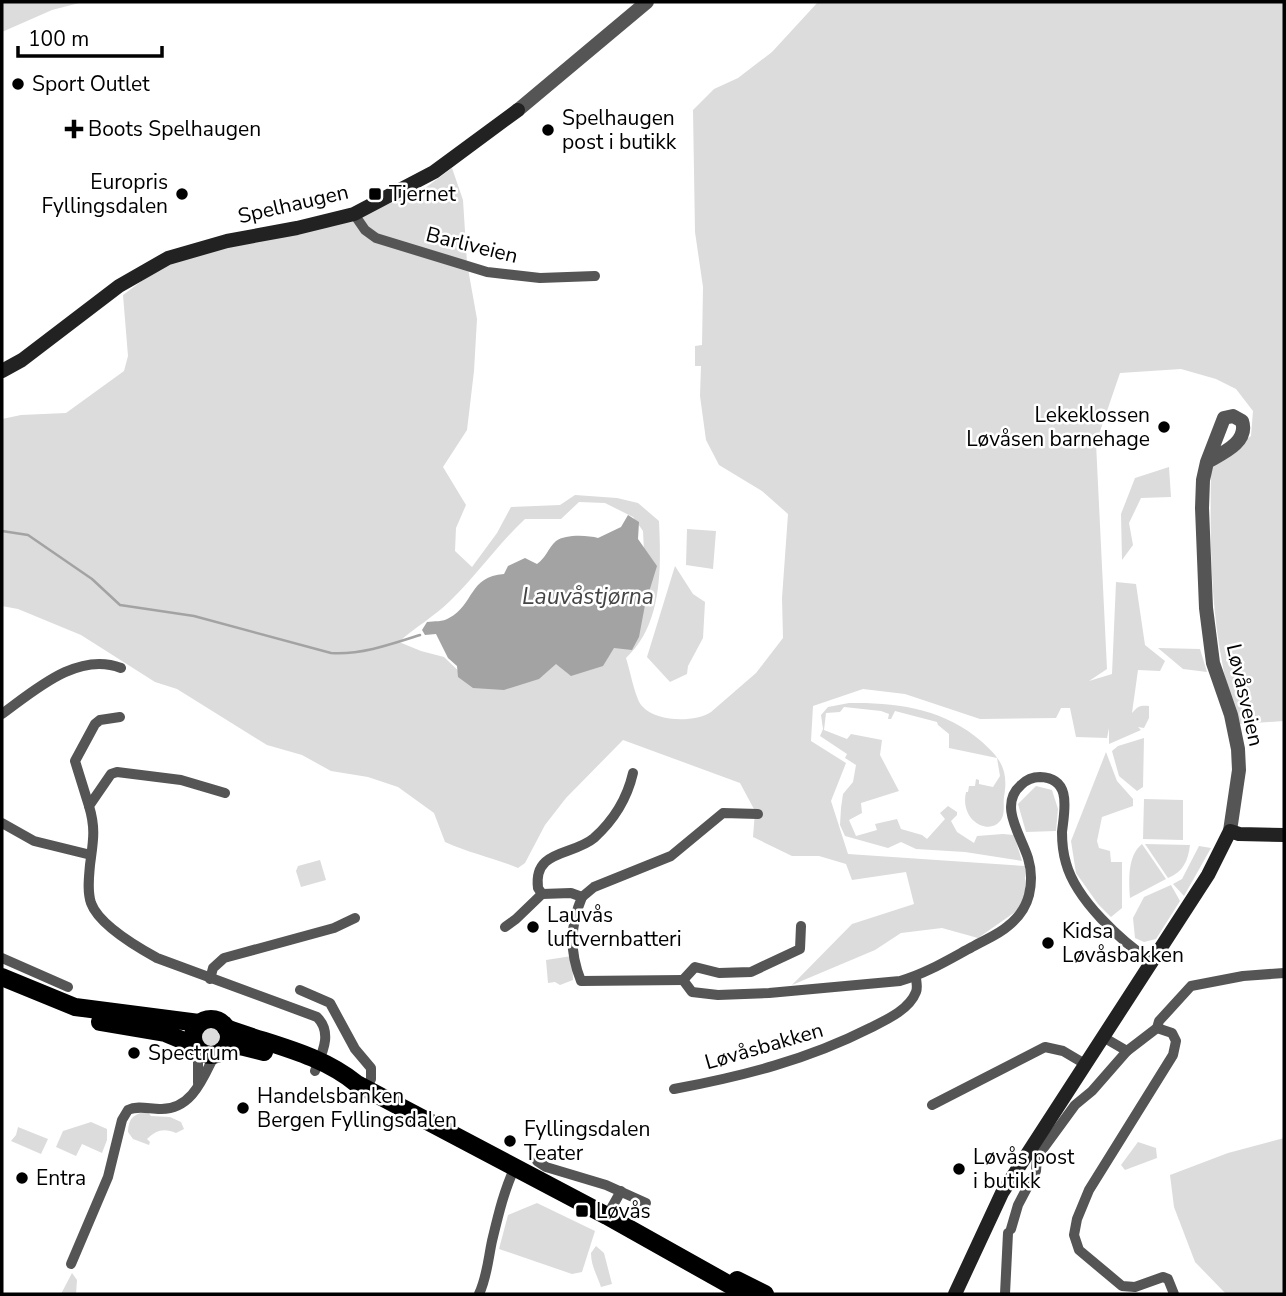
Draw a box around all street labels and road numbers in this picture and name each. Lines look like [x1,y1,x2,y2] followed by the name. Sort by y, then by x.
[235,178,351,230] street label: Spelhaugen
[423,220,521,270] street label: Barliveien
[1220,641,1270,749] street label: Løvåsveien
[702,1016,826,1076] street label: Løvåsbakken

